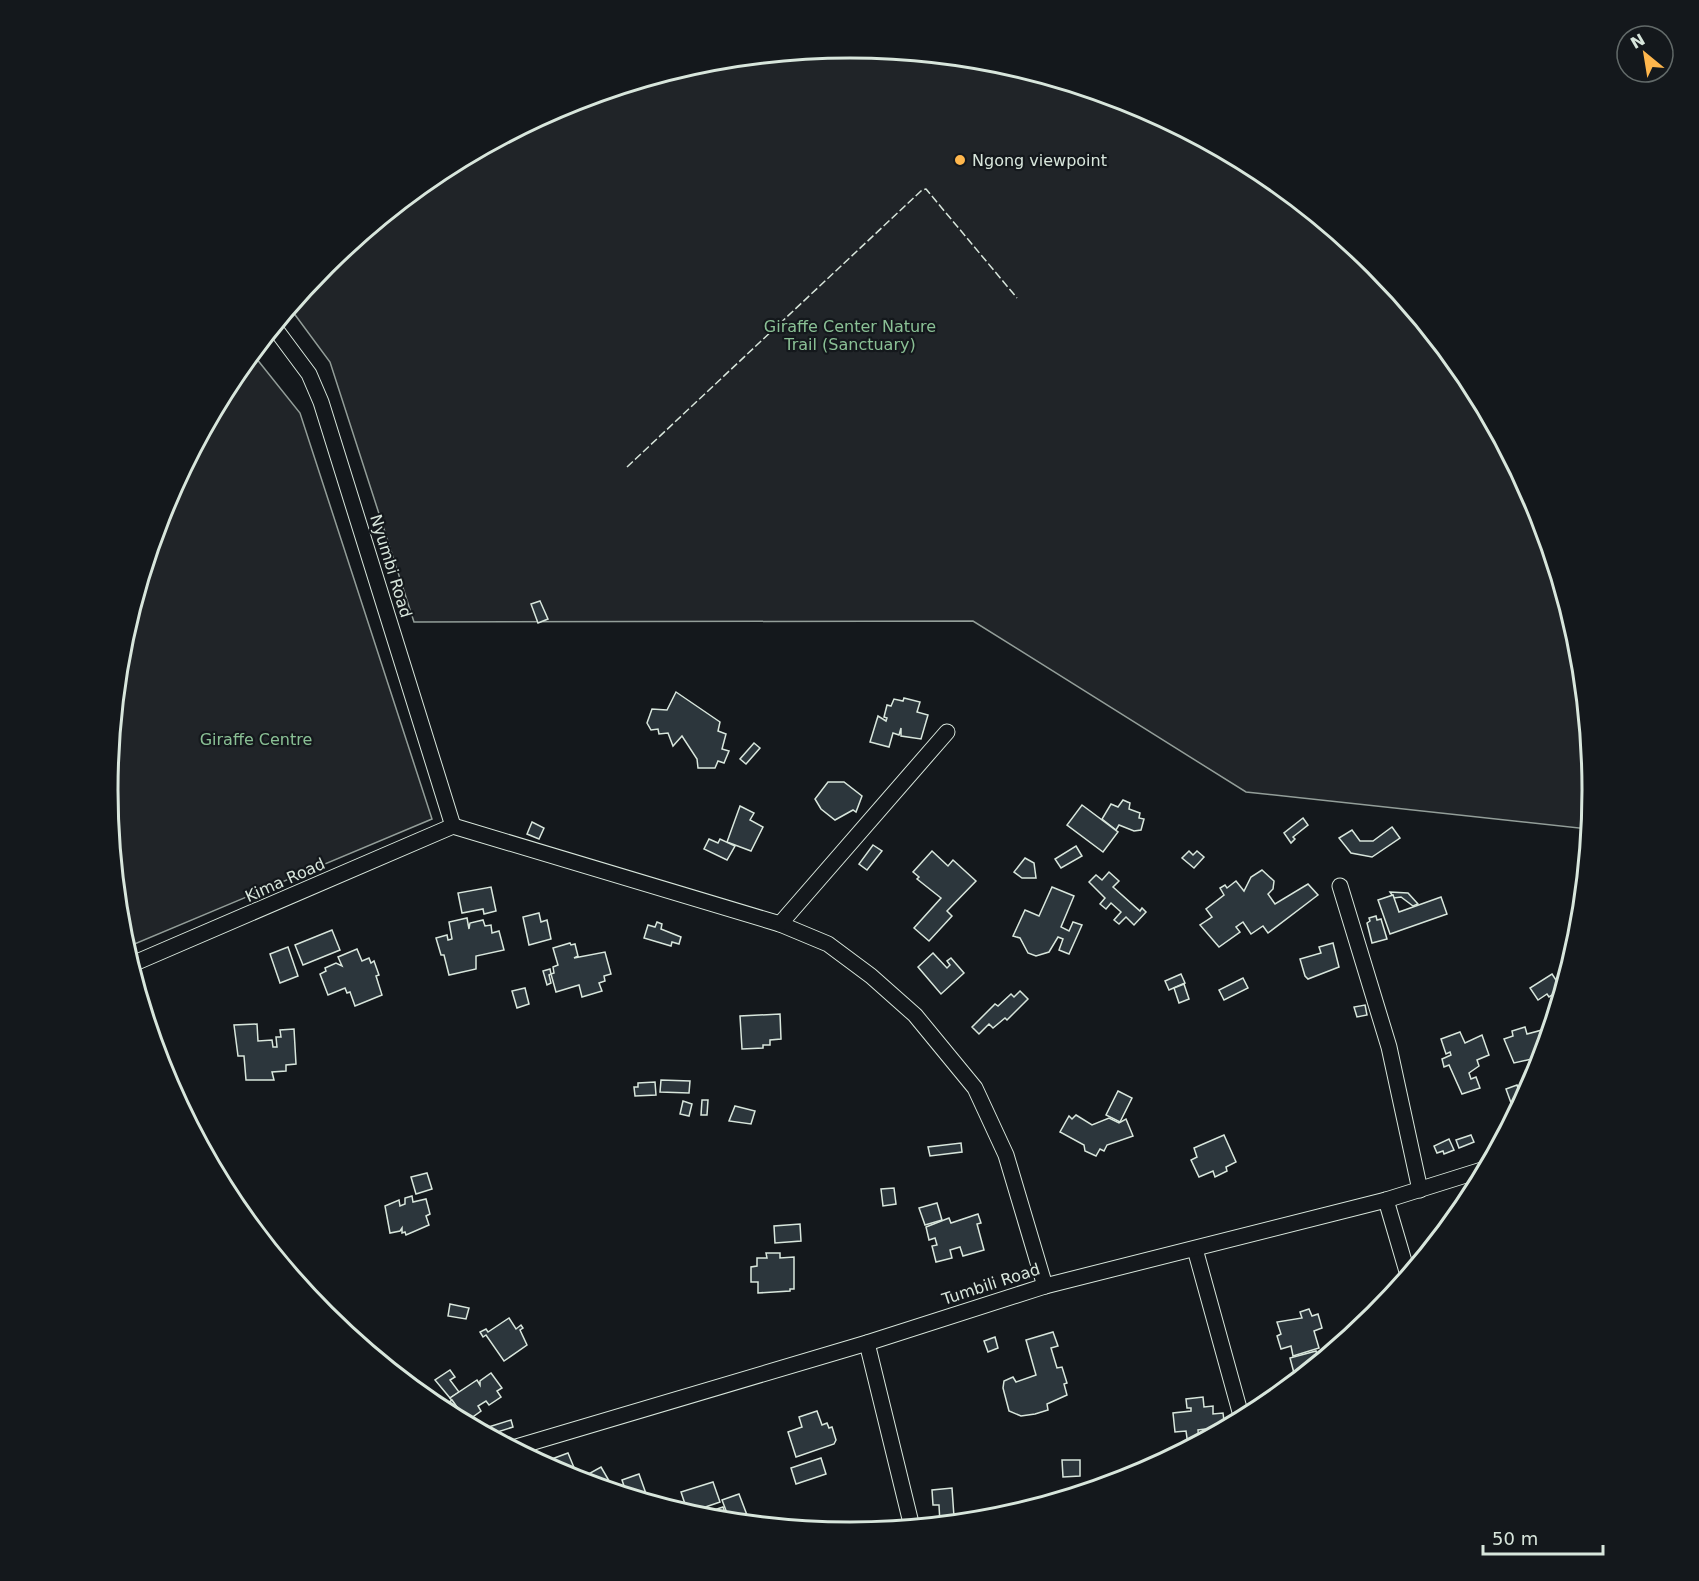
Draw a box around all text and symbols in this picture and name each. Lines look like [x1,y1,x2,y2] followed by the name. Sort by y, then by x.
[1615,24,1675,84] north arrow
[1627,30,1648,53] text: N
[972,151,1107,170] place label: Ngong viewpoint
[953,153,967,167] marker: Ngong viewpoint
[764,317,936,354] park label: Giraffe Center Nature Trail (Sanctuary)
[366,512,416,620] street label: Nyumbi Road
[200,730,312,749] park label: Giraffe Centre
[242,854,328,906] street label: Kima Road
[939,1259,1042,1309] street label: Tumbili Road
[1483,1518,1603,1556] scale bar
[1492,1528,1538,1549] text: 50 m

